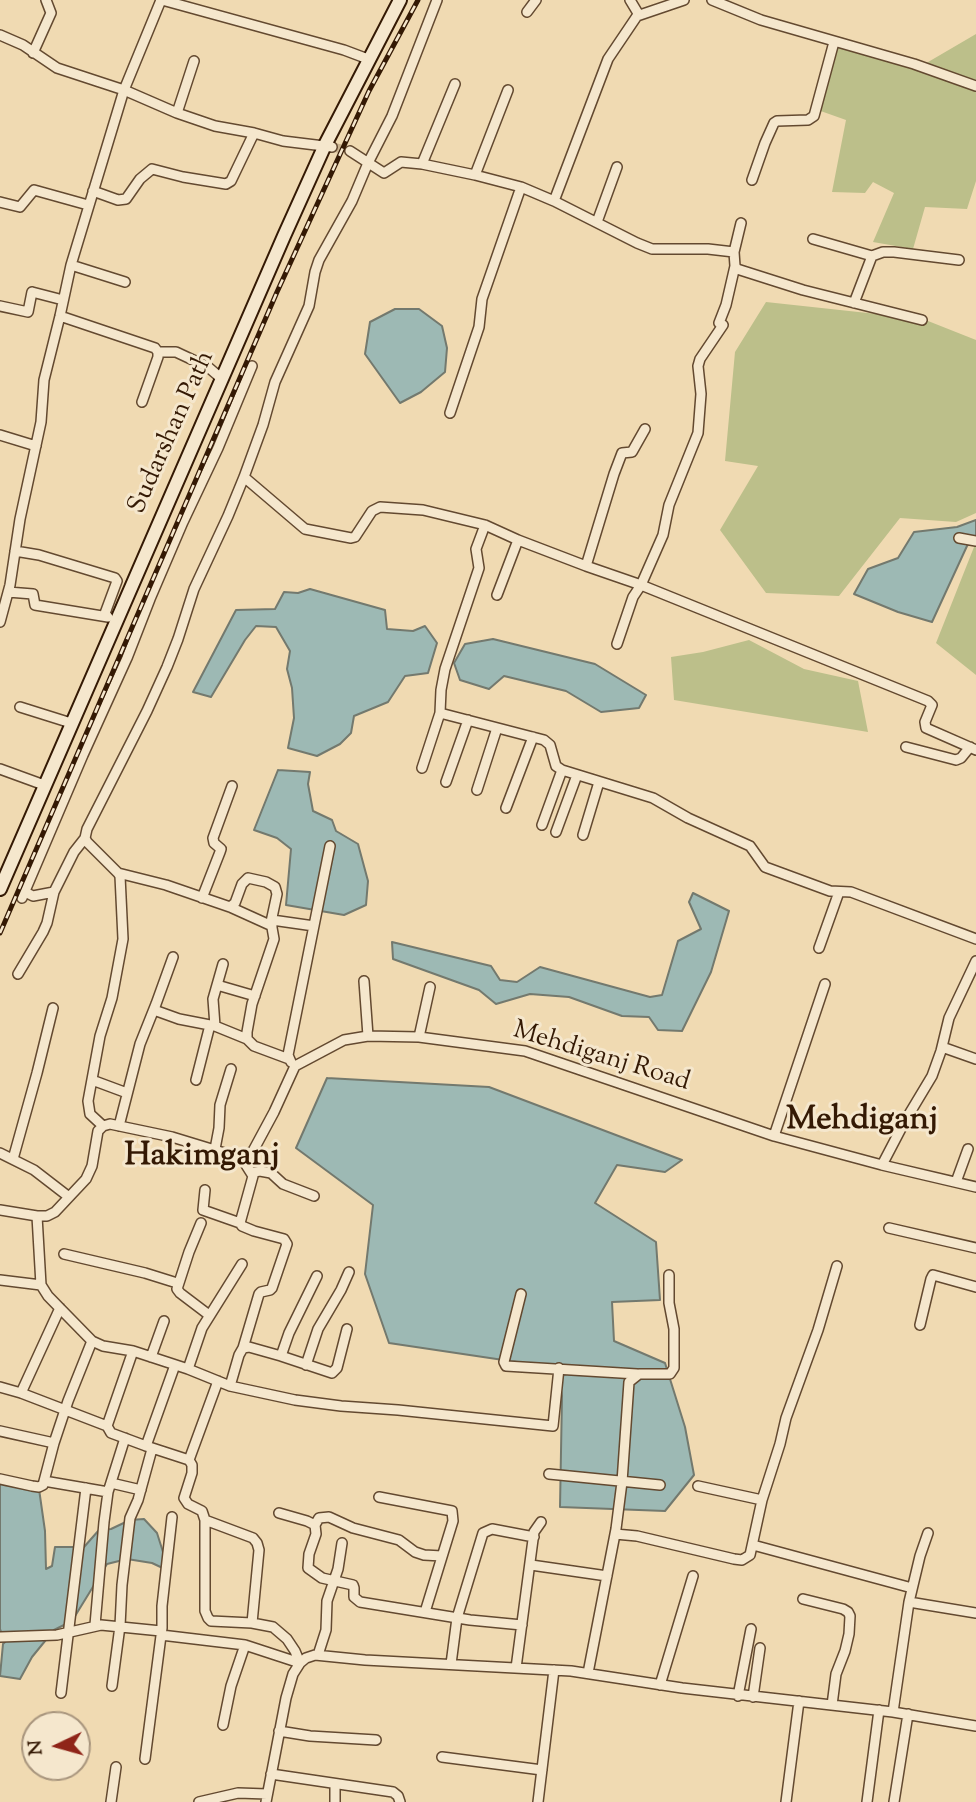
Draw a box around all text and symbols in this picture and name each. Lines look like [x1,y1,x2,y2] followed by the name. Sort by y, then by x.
[123,347,223,519] street label: Sudarshan Path
[509,1016,693,1100] street label: Mehdiganj Road
[786,1102,938,1142] district label: Mehdiganj
[124,1138,280,1178] district label: Hakimganj
[21,1711,91,1781] north arrow
[22,1739,51,1756] text: N

